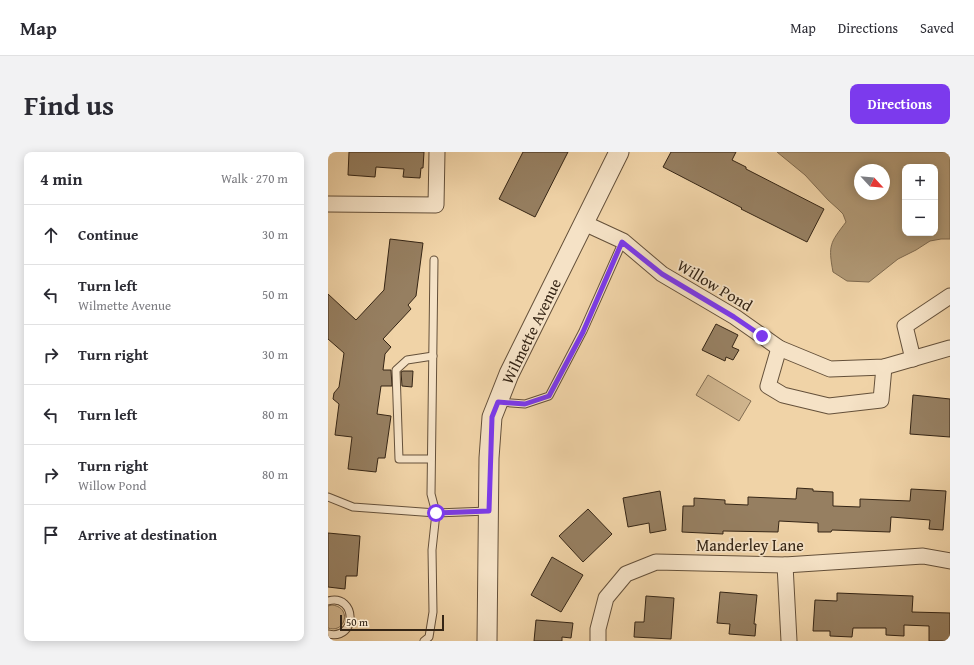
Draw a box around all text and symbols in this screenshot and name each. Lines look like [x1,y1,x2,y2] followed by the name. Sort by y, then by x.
[20,14,57,42] text: Map
[790,18,816,38] text: Map
[838,18,898,38] text: Directions
[920,18,954,38] text: Saved
[24,84,114,125] text: Find us
[850,84,950,124] button: Directions
[854,164,890,200] north arrow
[902,164,938,236] map controls
[902,164,938,200] button: +
[40,166,82,191] text: 4 min
[221,169,288,188] text: Walk · 270 m
[902,200,938,236] button: −
[40,224,62,246] icon: ahead
[78,224,139,245] text: Continue
[262,225,288,244] text: 30 m
[673,253,758,317] street label: Willow Pond
[495,274,567,388] street label: Wilmette Avenue
[78,275,137,296] text: Turn left
[40,284,62,306] icon: left
[262,285,288,304] text: 50 m
[78,296,171,315] text: Wilmette Avenue
[753,327,771,345] route end
[40,344,62,366] icon: right
[78,344,149,365] text: Turn right
[262,345,288,364] text: 30 m
[40,404,62,426] icon: left
[78,404,137,425] text: Turn left
[262,405,288,424] text: 80 m
[78,455,149,476] text: Turn right
[40,464,62,486] icon: right
[262,465,288,484] text: 80 m
[78,476,146,495] text: Willow Pond
[427,504,445,522] route start
[40,524,62,546] icon: arrive
[78,524,217,545] text: Arrive at destination
[696,533,804,557] street label: Manderley Lane
[340,613,444,632] scale bar
[346,614,368,630] text: 50 m

